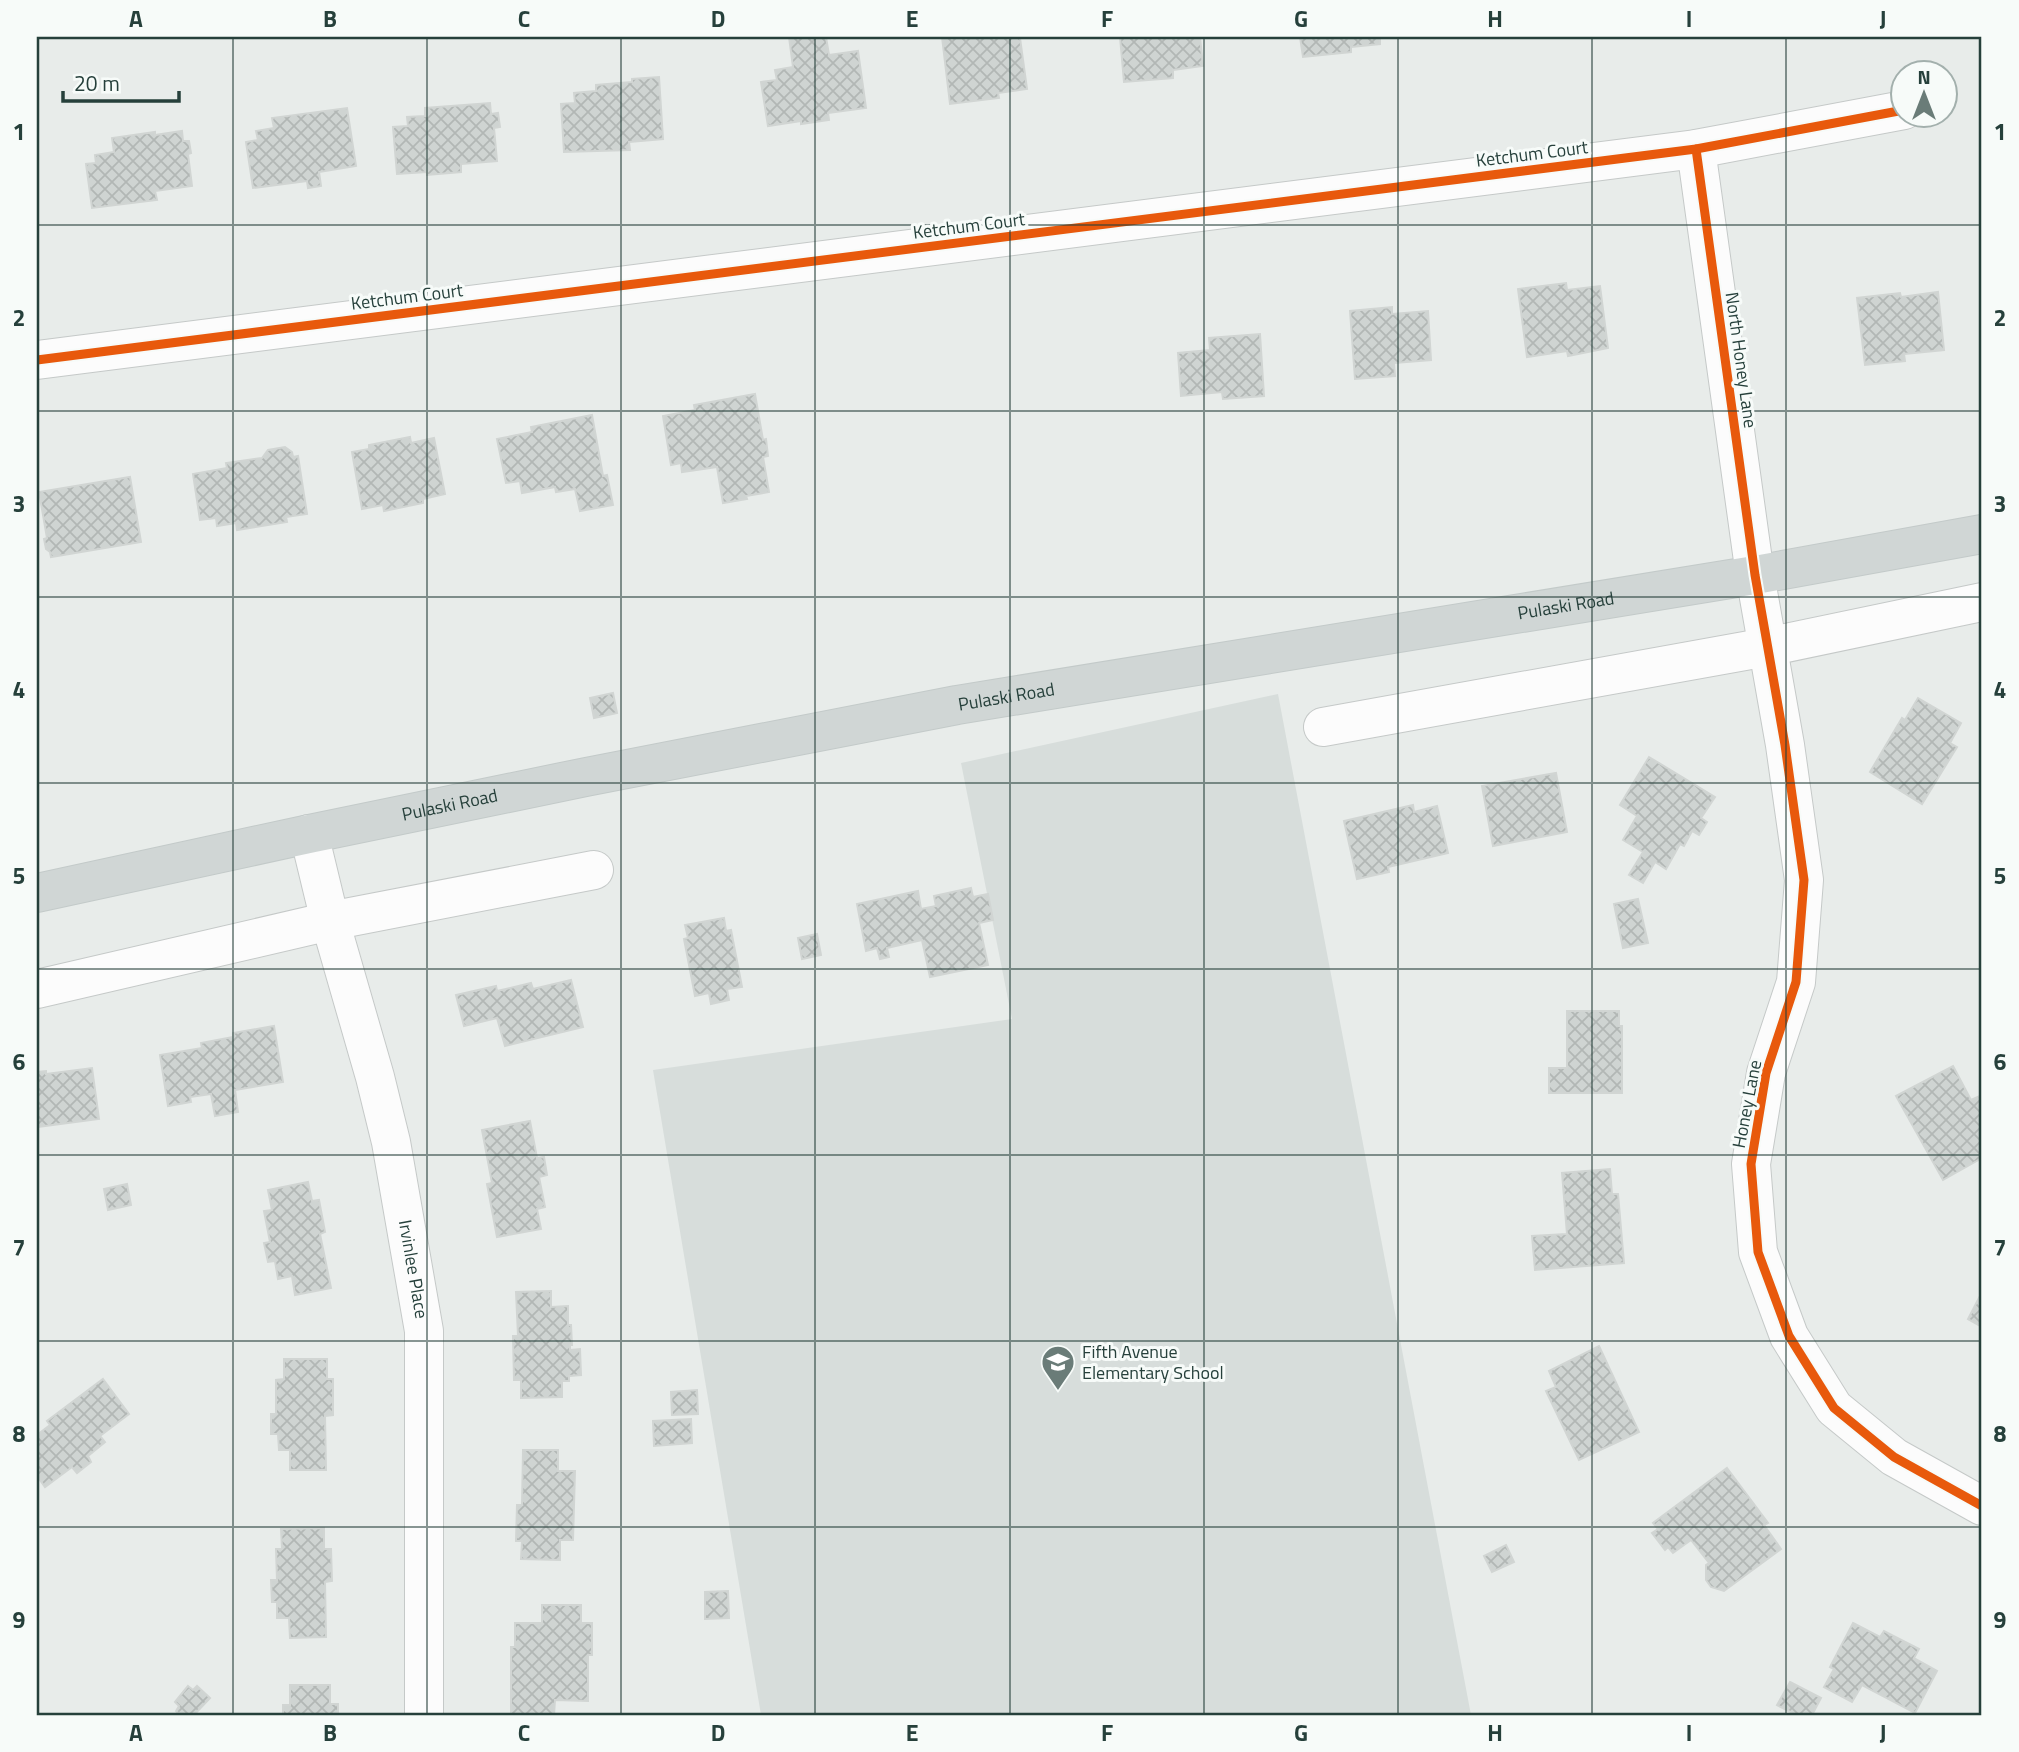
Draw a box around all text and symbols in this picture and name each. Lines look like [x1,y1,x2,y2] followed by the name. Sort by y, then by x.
[129,1,143,36] text: A
[323,1,337,36] text: B
[518,1,530,36] text: C
[711,1,725,36] text: D
[906,1,918,36] text: E
[1101,1,1113,36] text: F
[1294,1,1308,36] text: G
[1487,1,1503,36] text: H
[1686,1,1692,36] text: I
[1880,1,1886,36] text: J
[63,60,178,104] scale bar
[1890,60,1960,130] north arrow
[1917,62,1931,91] text: N
[74,67,120,99] text: 20 m
[13,114,25,149] text: 1
[1994,114,2006,149] text: 1
[1474,133,1590,174] street label: Ketchum Court
[911,205,1027,246] street label: Ketchum Court
[349,276,465,317] street label: Ketchum Court
[1719,290,1764,430] street label: North Honey Lane
[13,300,25,335] text: 2
[1994,300,2006,335] text: 2
[13,486,25,521] text: 3
[1994,486,2006,521] text: 3
[1516,584,1616,626] street label: Pulaski Road
[13,672,25,707] text: 4
[1994,672,2006,707] text: 4
[956,675,1056,718] street label: Pulaski Road
[399,782,500,828] street label: Pulaski Road
[13,858,25,893] text: 5
[1994,858,2006,893] text: 5
[13,1044,26,1079] text: 6
[1994,1044,2007,1079] text: 6
[1725,1058,1768,1150] street label: Honey Lane
[392,1218,436,1321] street label: Irvinlee Place
[13,1230,25,1265] text: 7
[1994,1230,2006,1265] text: 7
[1082,1338,1224,1386] place label: Fifth Avenue Elementary School
[1039,1343,1077,1392] school or university icon: Fifth Avenue Elementary School
[13,1416,26,1451] text: 8
[1994,1416,2007,1451] text: 8
[13,1602,26,1637] text: 9
[1994,1602,2007,1637] text: 9
[129,1715,143,1750] text: A
[323,1715,337,1750] text: B
[518,1715,530,1750] text: C
[711,1715,725,1750] text: D
[906,1715,918,1750] text: E
[1101,1715,1113,1750] text: F
[1294,1715,1308,1750] text: G
[1487,1715,1503,1750] text: H
[1686,1715,1692,1750] text: I
[1880,1715,1886,1750] text: J

